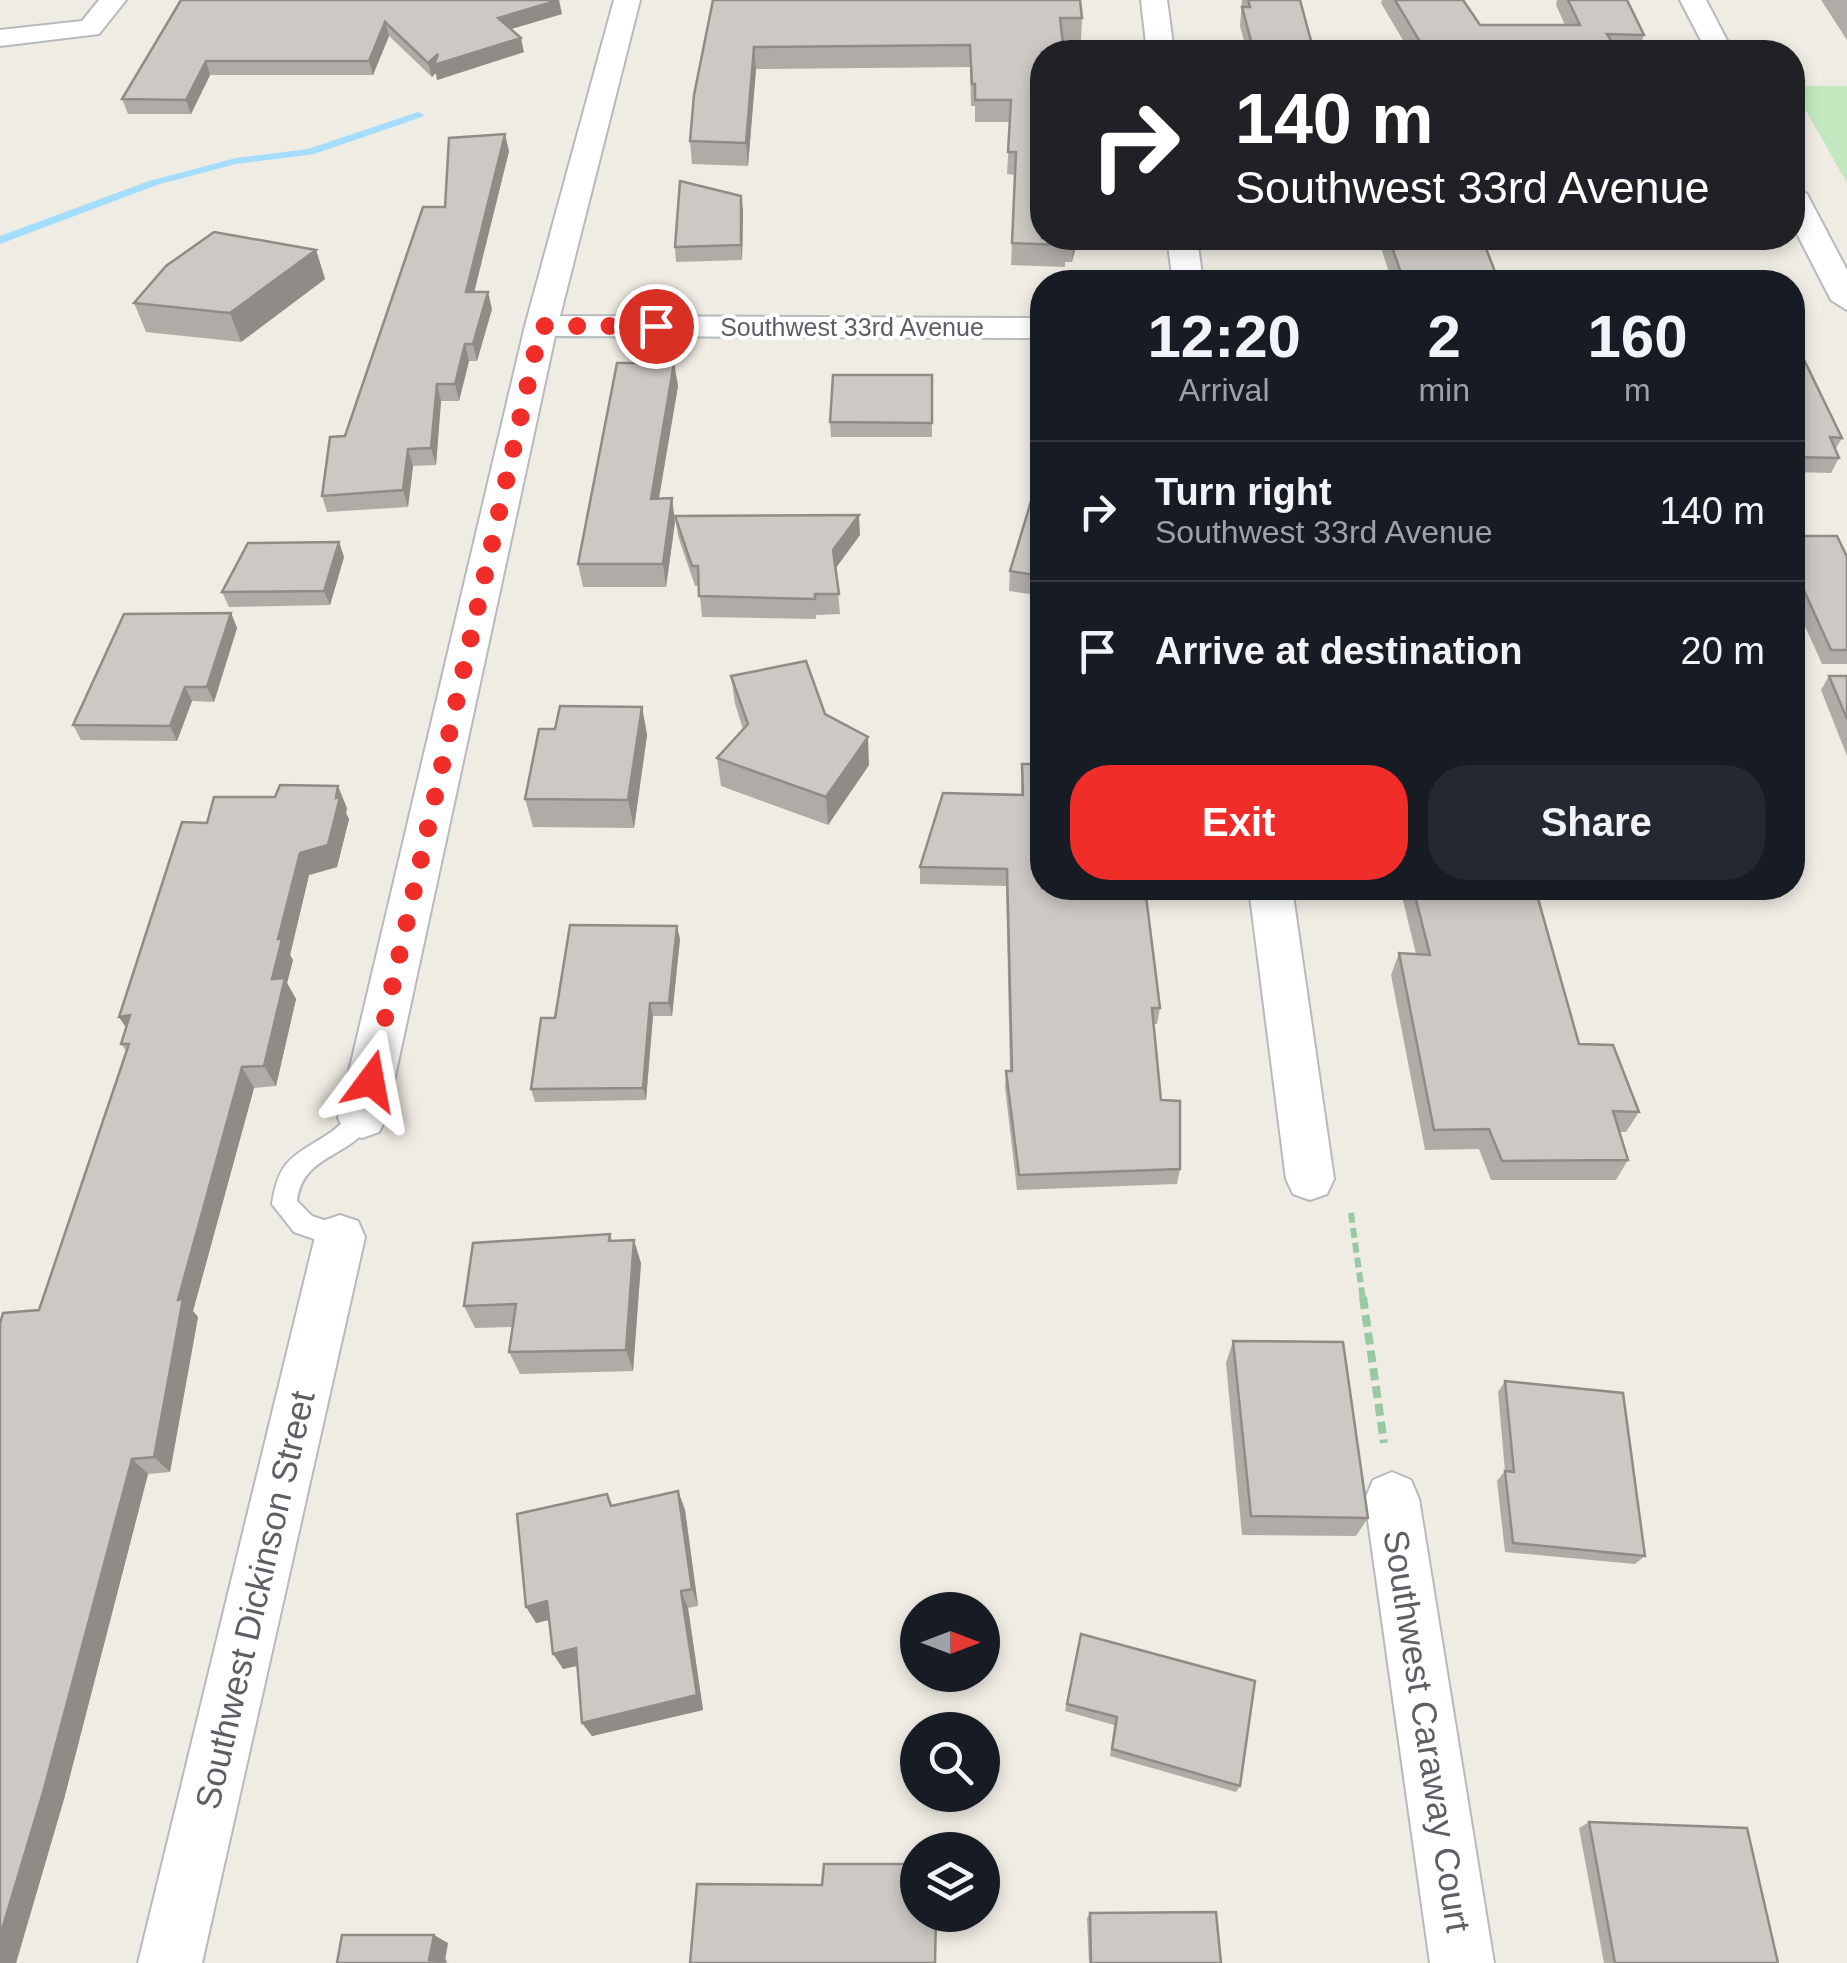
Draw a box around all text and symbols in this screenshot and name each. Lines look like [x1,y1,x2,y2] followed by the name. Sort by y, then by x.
[1070,80,1200,210] icon: right
[1235,80,1433,158] text: 140 m
[1235,162,1710,213] text: Southwest 33rd Avenue
[614,284,699,369] pin
[629,299,684,354] icon: arrive
[1147,303,1301,370] text: 12:20
[1427,303,1461,370] text: 2
[1587,303,1688,370] text: 160
[720,313,984,341] street label: Southwest 33rd Avenue
[1179,372,1270,408] text: Arrival
[1418,372,1470,408] text: min
[1624,372,1651,408] text: m
[1155,471,1332,513] text: Turn right
[1070,484,1125,539] icon: right
[1659,490,1765,532] text: 140 m
[1155,514,1492,550] text: Southwest 33rd Avenue
[1070,624,1125,679] icon: arrive
[1155,630,1522,672] text: Arrive at destination
[1681,630,1765,672] text: 20 m
[1070,765,1408,880] button: Exit
[1428,765,1765,880] button: Share
[319,1029,423,1133] position arrow
[187,1387,322,1813] street label: Southwest Dickinson Street
[1376,1527,1479,1935] street label: Southwest Caraway Court
[900,1592,1000,1692] north arrow
[900,1592,1000,1932] map controls
[900,1712,1000,1812] button: search
[900,1832,1000,1932] button: layers

